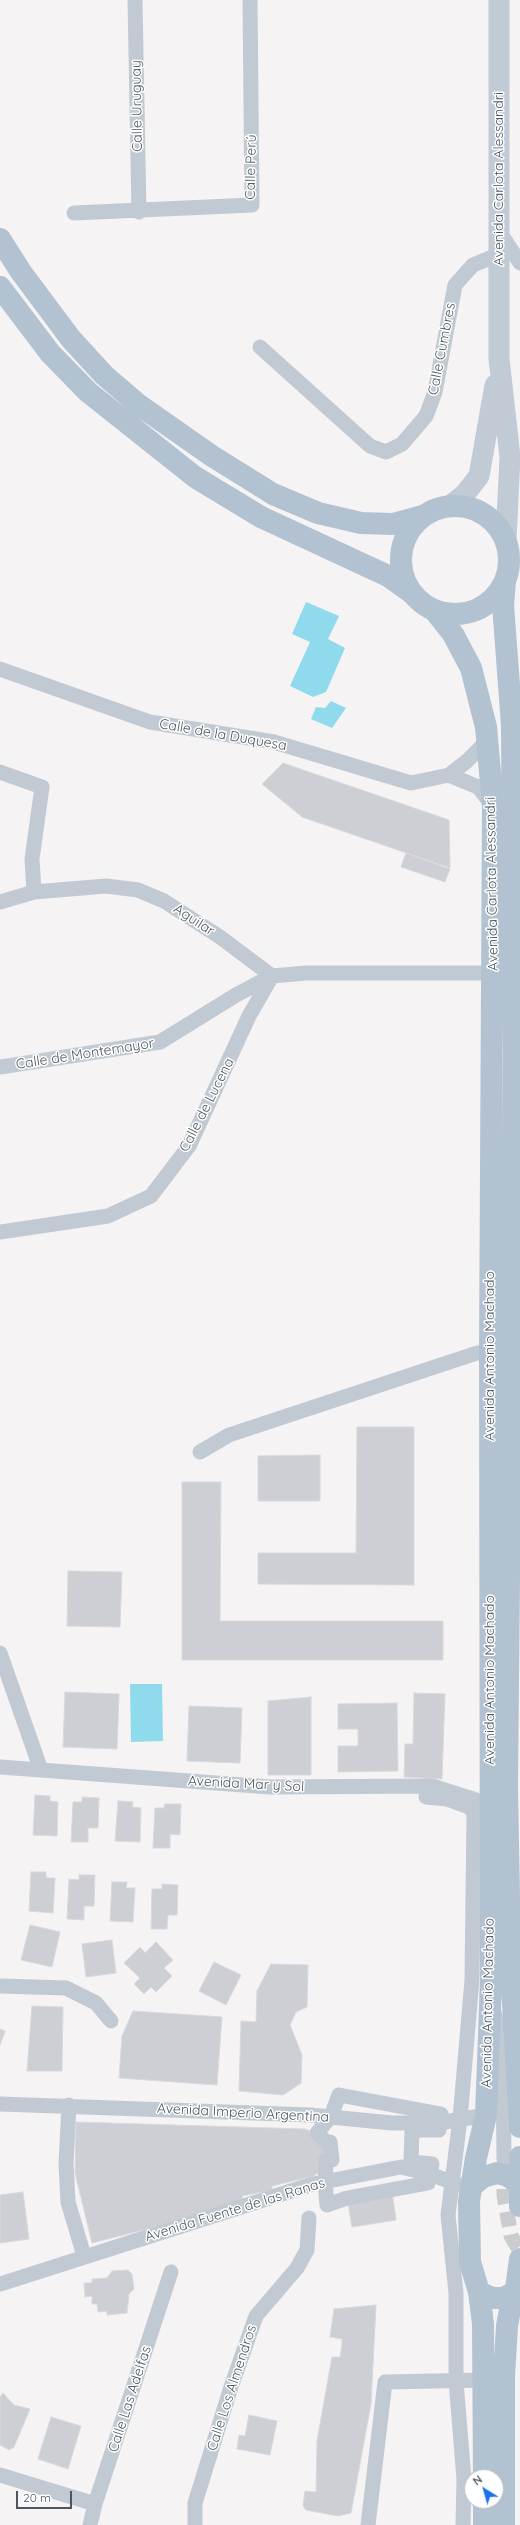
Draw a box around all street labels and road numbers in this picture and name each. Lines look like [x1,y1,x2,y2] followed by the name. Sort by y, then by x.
[128,60,146,152] street label: Calle Uruguay
[491,92,507,266] street label: Avenida Carlota Alessandri
[242,134,260,200] street label: Calle Perú
[425,301,459,397] street label: Calle Cumbres
[158,716,288,754] street label: Calle de la Duquesa
[482,797,502,971] street label: Avenida Carlota Alessandri
[170,900,218,940] street label: Aguilar
[15,1035,155,1073] street label: Calle de Montemayor
[176,1055,238,1155] street label: Calle de Lucena
[482,1271,498,1441] street label: Avenida Antonio Machado
[482,1595,498,1765] street label: Avenida Antonio Machado
[187,1773,305,1795] street label: Avenida Mar y Sol
[478,1918,498,2088] street label: Avenida Antonio Machado
[157,2100,329,2126] street label: Avenida Imperio Argentina
[143,2175,327,2245] street label: Avenida Fuente de las Ranas
[204,2323,260,2453] street label: Calle Los Almendros
[105,2344,155,2454] street label: Calle Las Adelfas

